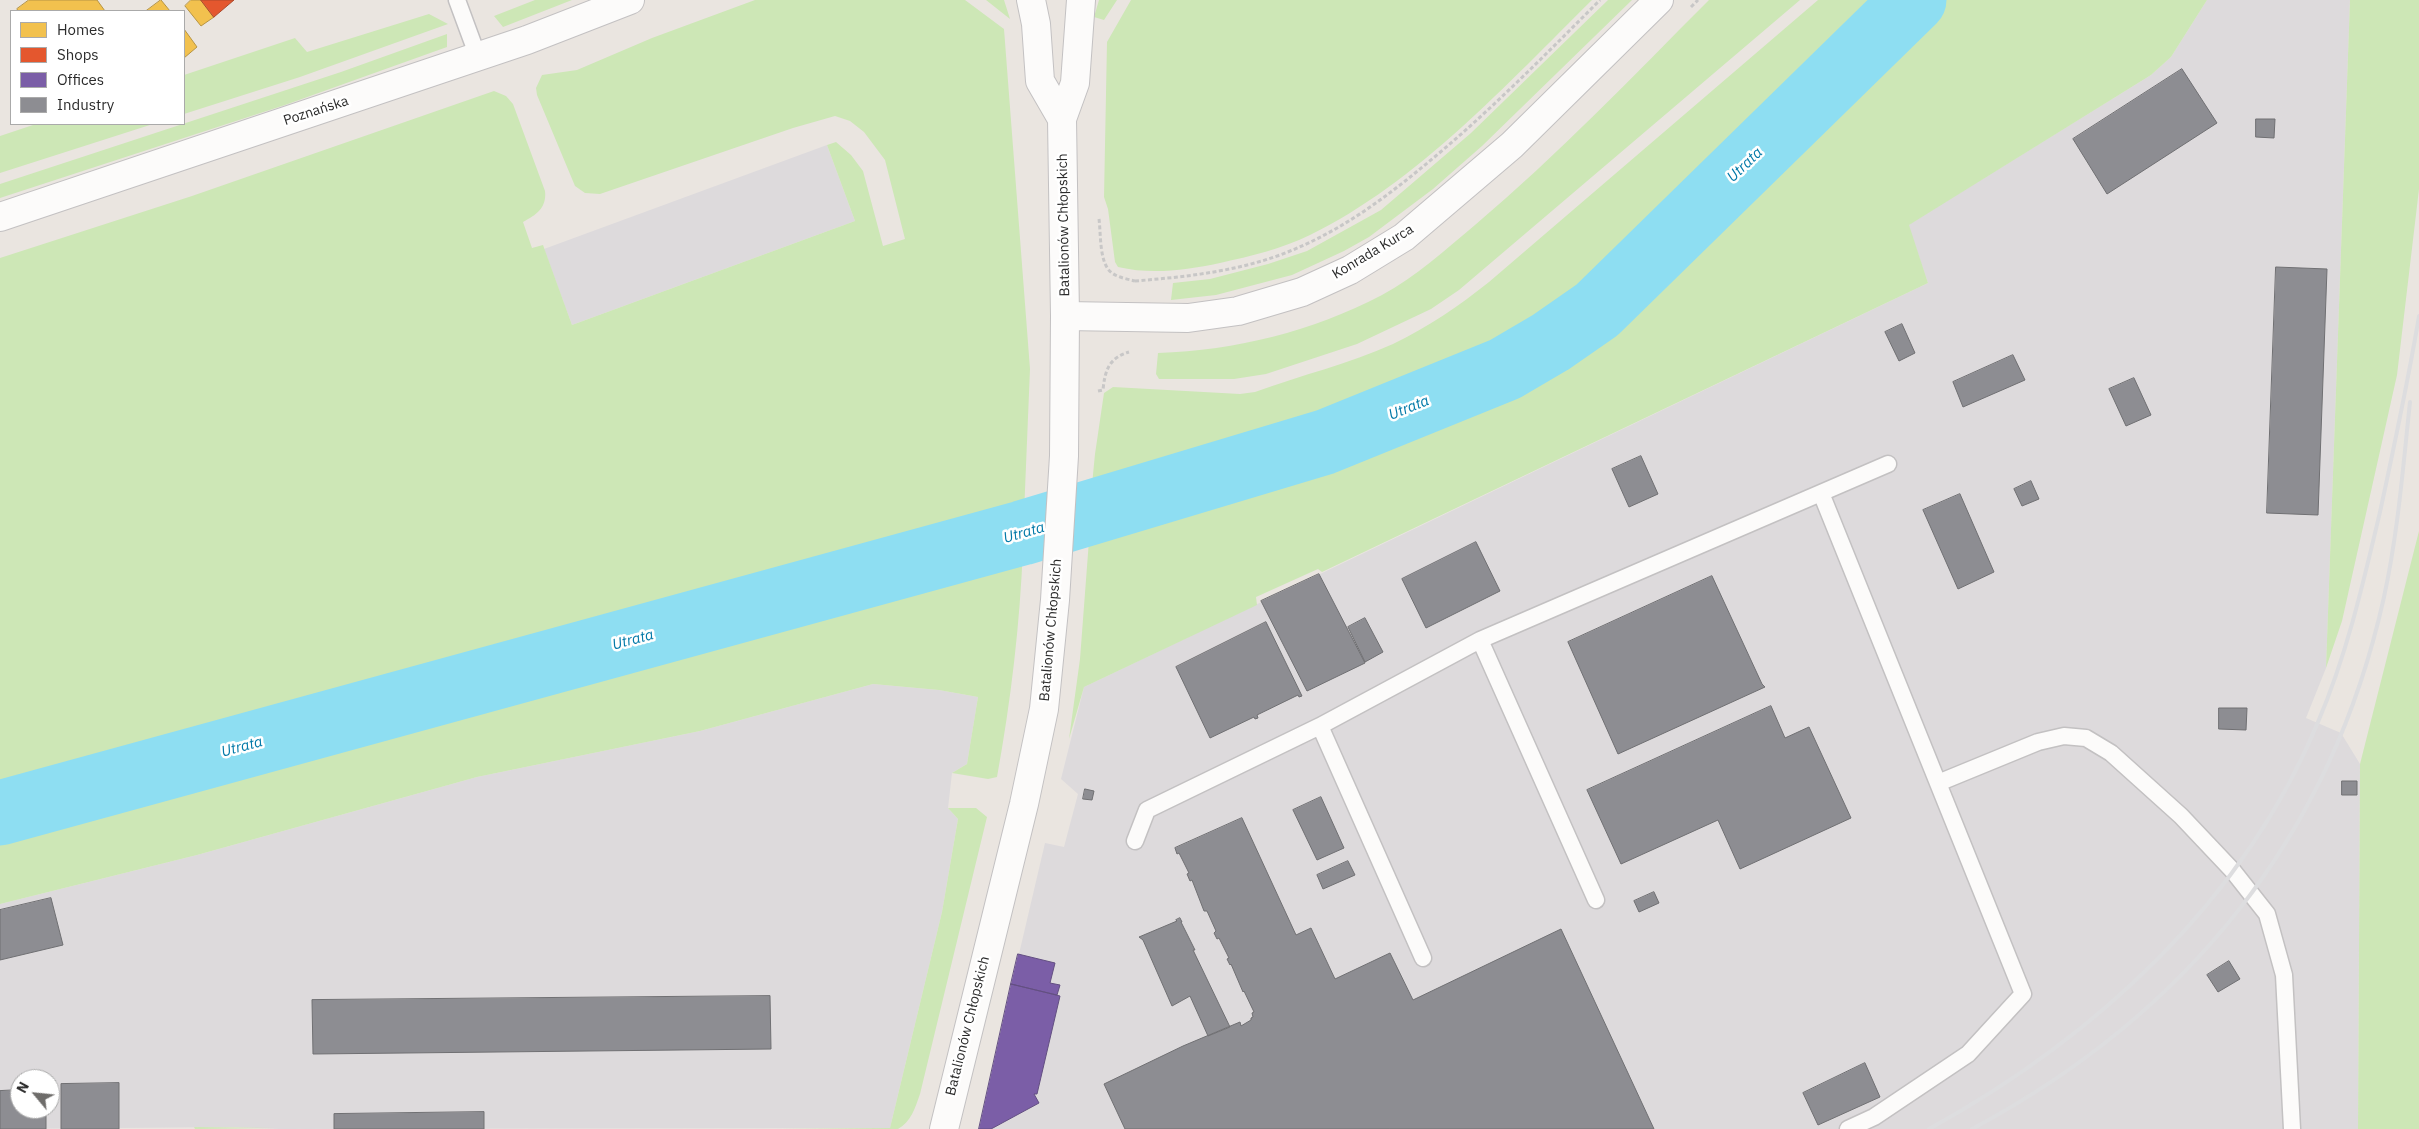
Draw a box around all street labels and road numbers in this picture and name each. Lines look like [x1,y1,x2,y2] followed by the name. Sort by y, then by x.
[281,93,351,129] street label: Poznańska
[1054,153,1074,297] street label: Batalionów Chłopskich
[1329,221,1417,283] street label: Konrada Kurca
[1036,558,1066,702] street label: Batalionów Chłopskich
[943,955,993,1097] street label: Batalionów Chłopskich

